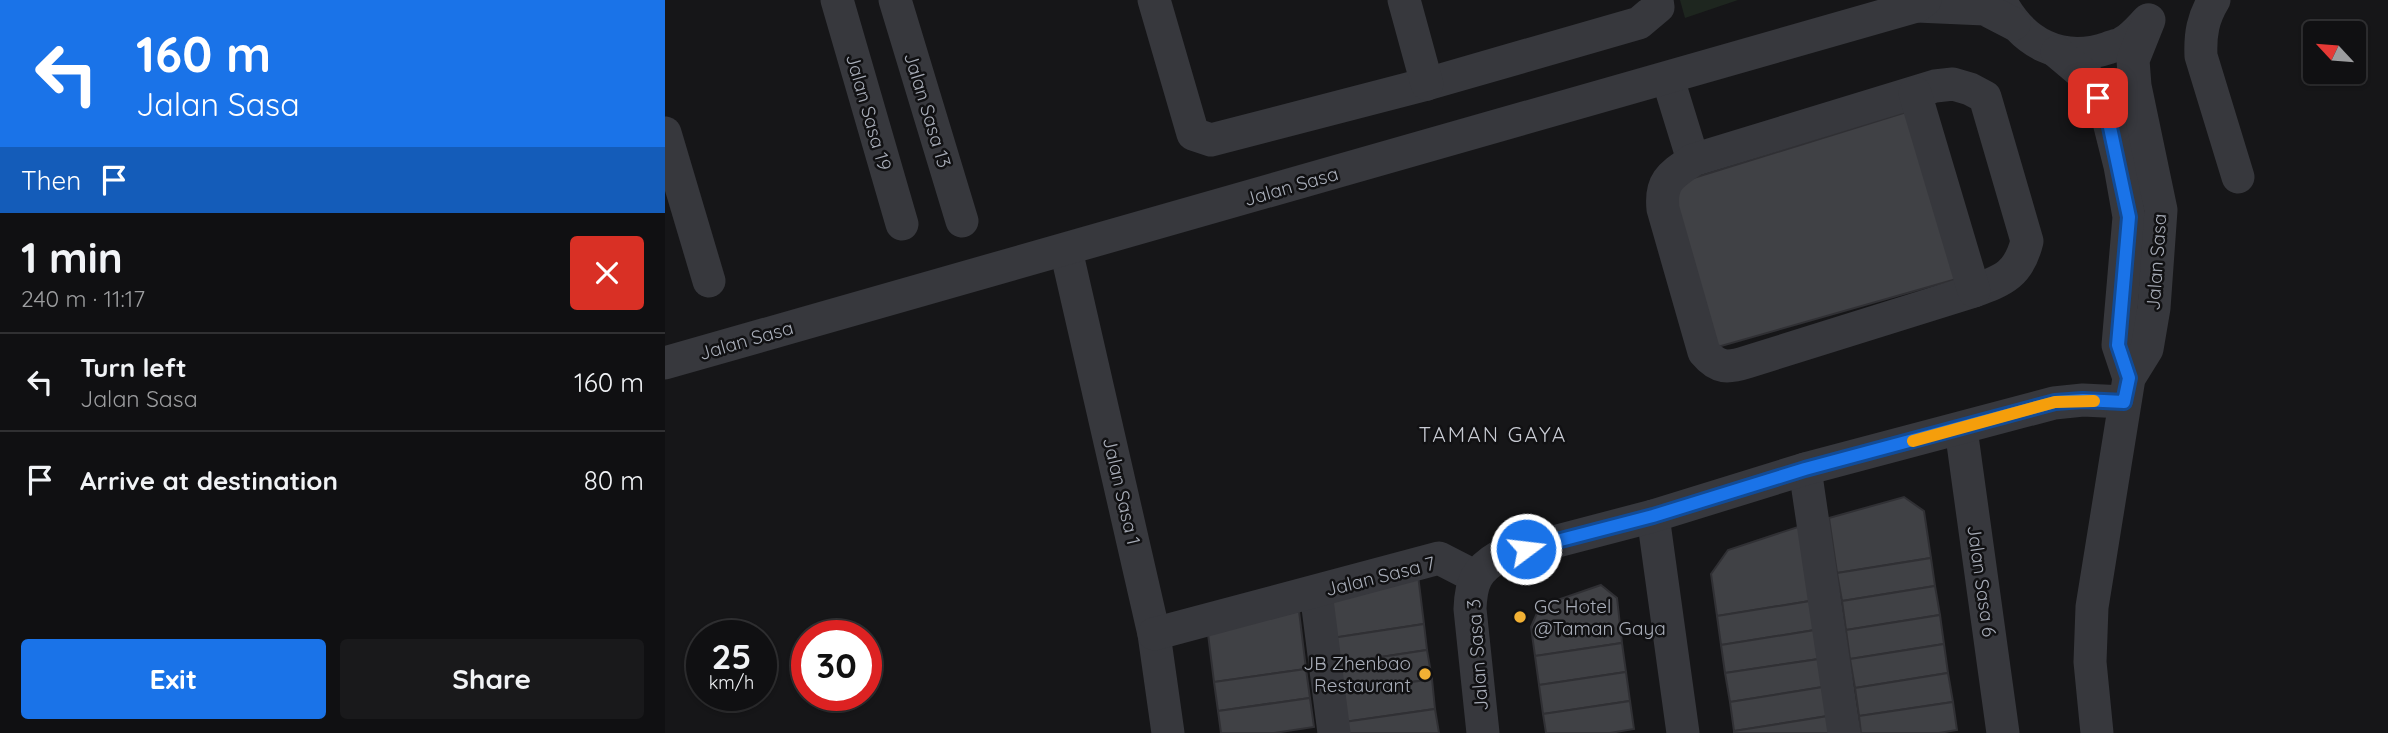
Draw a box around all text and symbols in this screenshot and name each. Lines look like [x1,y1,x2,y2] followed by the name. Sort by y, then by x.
[2303,21,2366,84] north arrow
[2303,21,2366,84] map controls
[136,23,271,84] text: 160 m
[21,28,112,119] icon: left
[899,49,957,171] street label: Jalan Sasa 13
[841,51,897,173] street label: Jalan Sasa 19
[2068,68,2128,128] pin
[2079,79,2117,117] icon: arrive
[136,84,300,124] text: Jalan Sasa
[95,161,133,199] icon: arrive
[1241,161,1341,211] street label: Jalan Sasa
[21,164,81,197] text: Then
[2141,213,2171,311] street label: Jalan Sasa
[21,231,123,284] text: 1 min
[570,236,644,310] button: close
[21,284,145,313] text: 240 m · 11:17
[696,315,796,365] street label: Jalan Sasa
[80,351,187,384] text: Turn left
[21,363,59,401] icon: left
[574,366,644,399] text: 160 m
[80,384,198,413] text: Jalan Sasa
[1419,421,1567,447] district label: TAMAN GAYA
[1098,435,1146,547] street label: Jalan Sasa 1
[21,461,59,499] icon: arrive
[80,464,338,497] text: Arrive at destination
[584,464,644,497] text: 80 m
[1489,512,1563,586] position arrow
[1962,524,2002,638] street label: Jalan Sasa 6
[1323,551,1438,601] street label: Jalan Sasa 7
[1534,594,1666,640] place label: GC Hotel @Taman Gaya
[1461,598,1493,712] street label: Jalan Sasa 3
[1512,609,1528,625] marker: GC Hotel @Taman Gaya
[791,620,882,711] speed limit sign: 30
[711,634,752,678] text: 25
[21,639,326,719] button: Exit
[340,639,644,719] button: Share
[1303,651,1411,697] place label: JB Zhenbao Restaurant
[1417,666,1433,682] marker: JB Zhenbao Restaurant
[709,671,754,694] text: km/h

